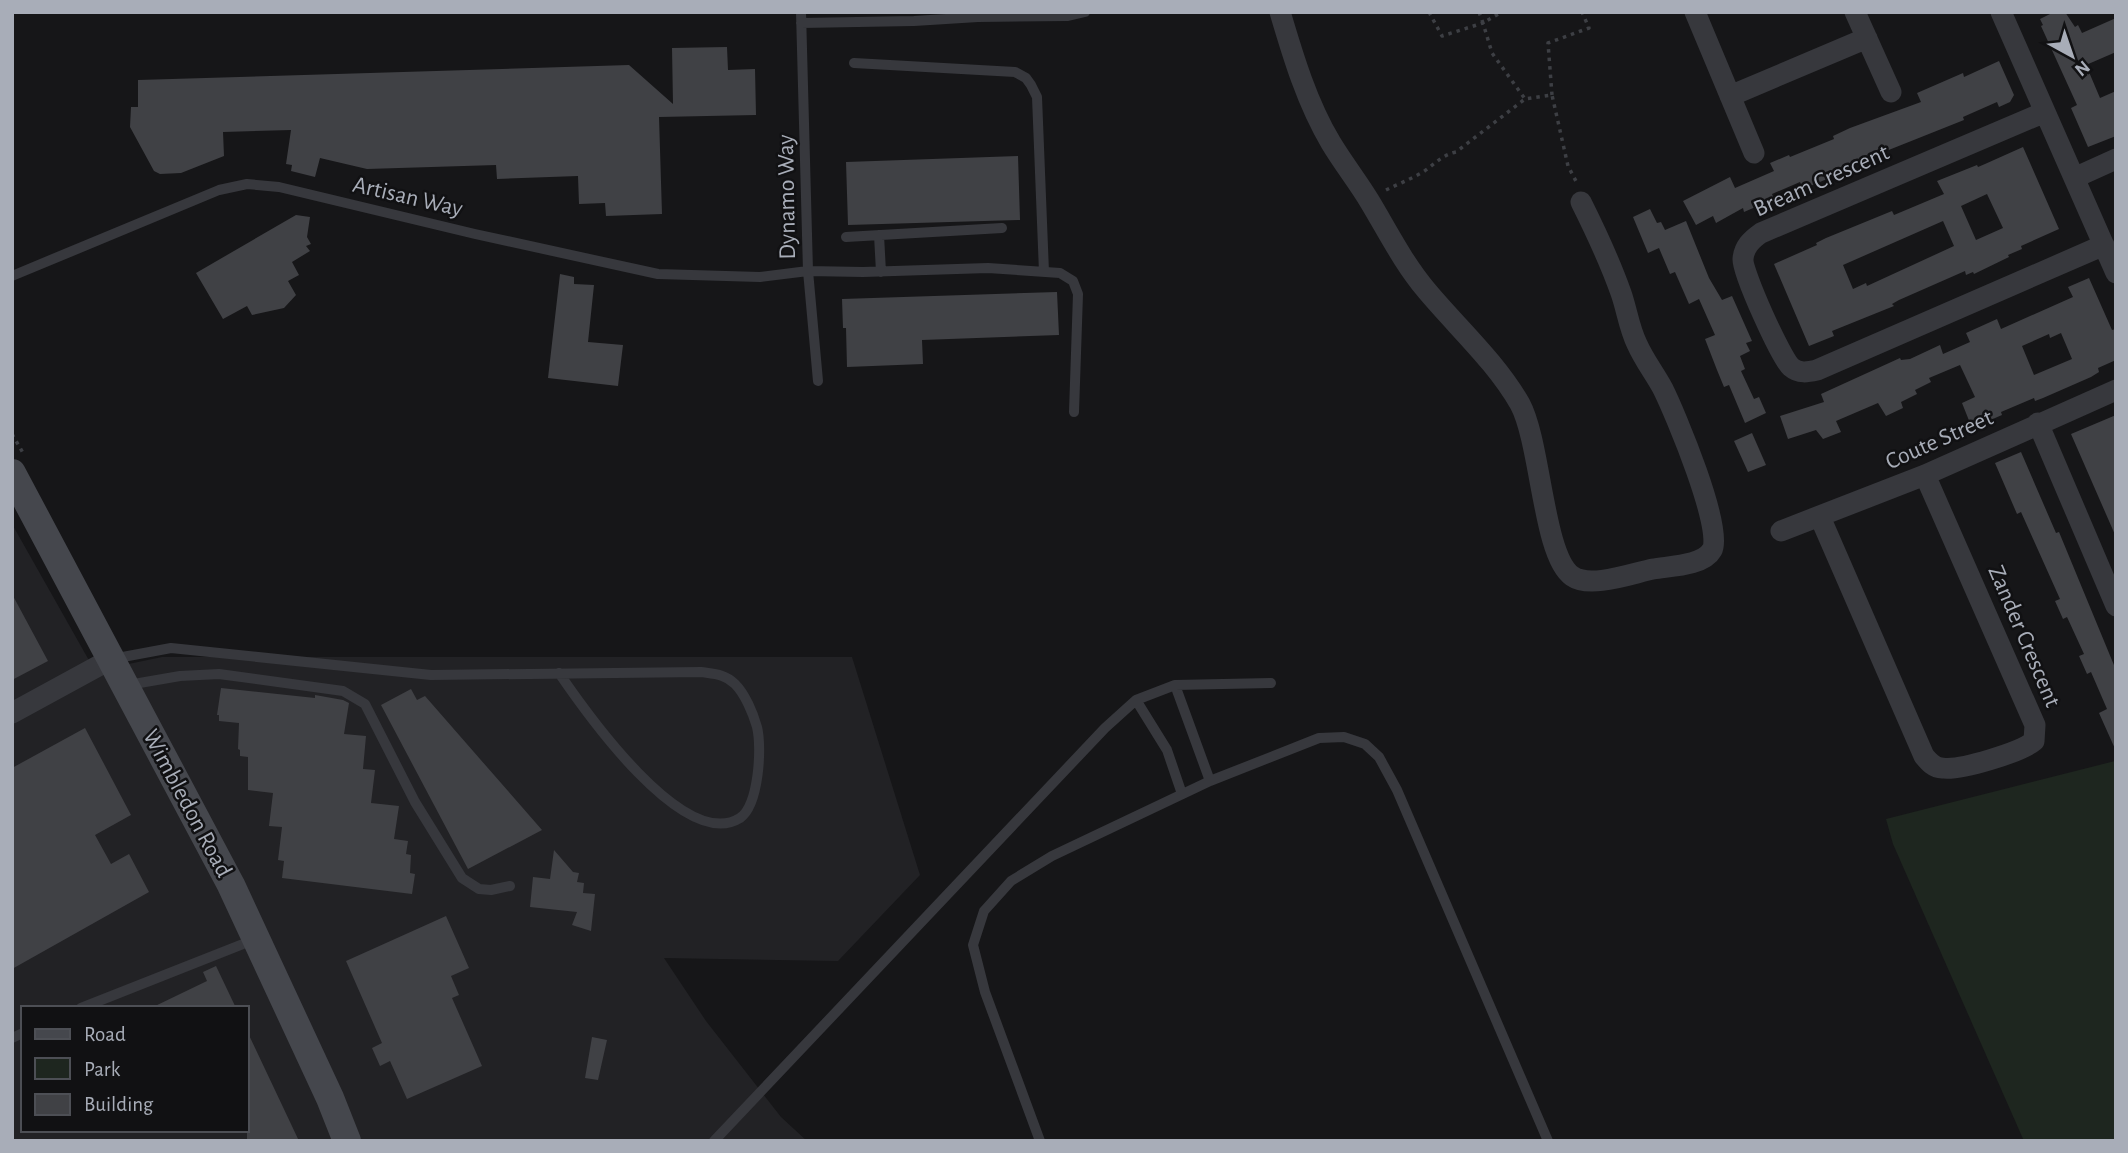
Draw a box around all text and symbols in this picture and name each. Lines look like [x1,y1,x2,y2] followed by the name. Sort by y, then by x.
[2037,21,2107,91] north arrow
[2071,56,2093,79] text: N
[774,134,800,260] street label: Dynamo Way
[1750,140,1893,221] street label: Bream Crescent
[350,173,465,221] street label: Artisan Way
[1882,405,1997,474] street label: Coute Street
[1984,562,2065,711] street label: Zander Crescent
[138,726,236,881] street label: Wimbledon Road
[21,1006,248,1132] legend
[84,1024,126,1045] text: Road
[84,1059,121,1080] text: Park
[84,1094,154,1115] text: Building

